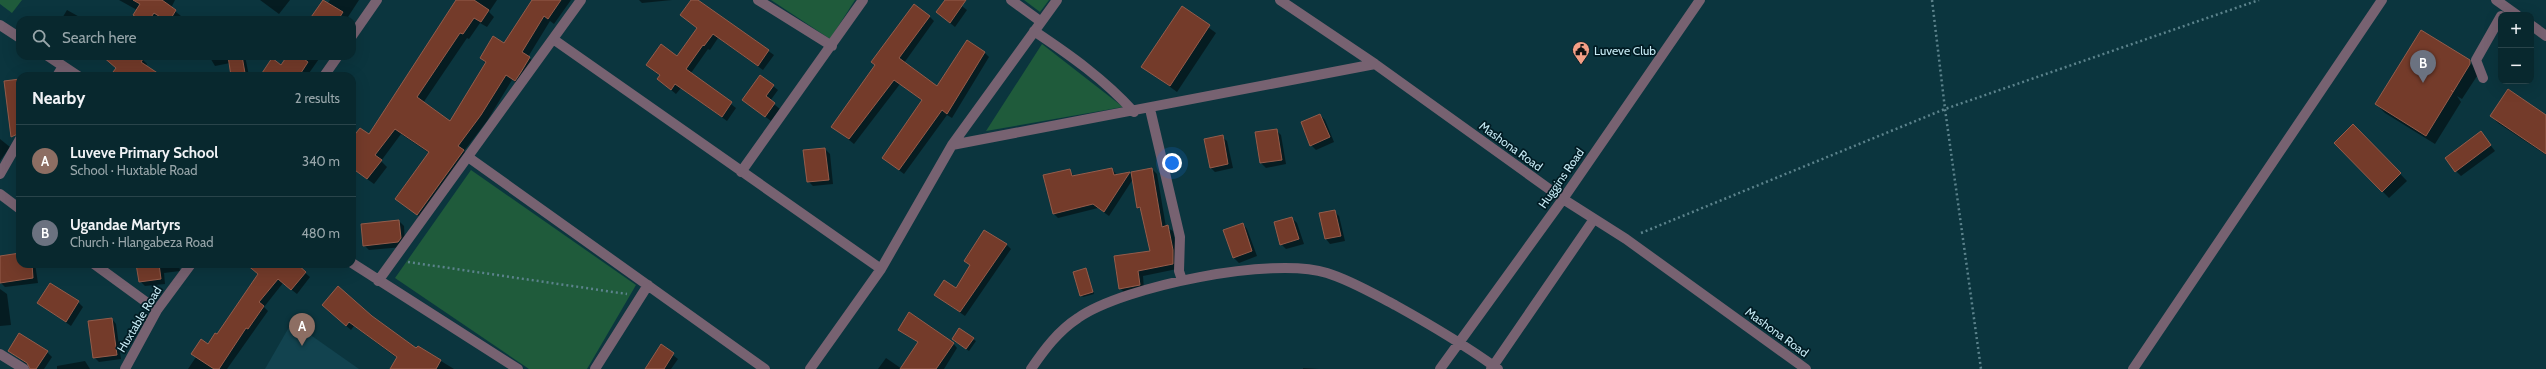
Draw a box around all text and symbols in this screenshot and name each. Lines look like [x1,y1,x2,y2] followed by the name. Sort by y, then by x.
[2498,12,2534,84] map controls
[2498,12,2534,48] button: +
[16,16,356,60] search box
[30,27,52,49] icon: search
[62,29,137,47] text: Search here
[1571,40,1591,65] public building icon: Luveve Club
[1594,43,1656,58] place label: Luveve Club
[2498,48,2534,84] button: −
[2410,50,2436,83] pin: B
[32,88,85,108] text: Nearby
[295,90,340,106] text: 2 results
[1476,118,1546,174] street label: Mashona Road
[70,144,218,162] text: Luveve Primary School
[1535,145,1587,211] street label: Huggins Road
[41,153,49,169] text: A
[302,153,340,169] text: 340 m
[1162,153,1182,173] your location
[70,162,197,178] text: School · Huxtable Road
[70,216,180,234] text: Ugandae Martyrs
[41,225,49,241] text: B
[301,225,340,241] text: 480 m
[70,234,213,250] text: Church · Hlangabeza Road
[113,283,165,355] street label: Huxtable Road
[1742,304,1812,360] street label: Mashona Road
[289,313,315,346] pin: A

